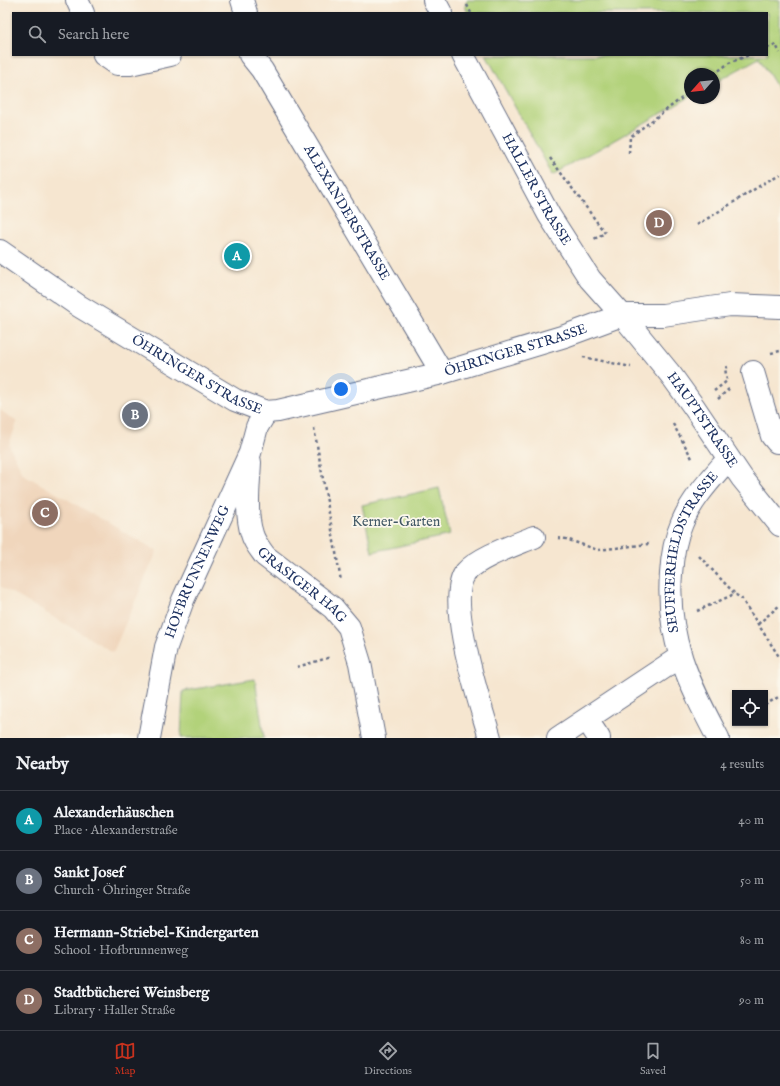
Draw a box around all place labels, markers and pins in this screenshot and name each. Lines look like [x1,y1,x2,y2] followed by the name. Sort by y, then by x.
[646,208,672,238] pin: D
[224,241,250,271] pin: A
[122,400,148,430] pin: B
[32,498,58,528] pin: C

